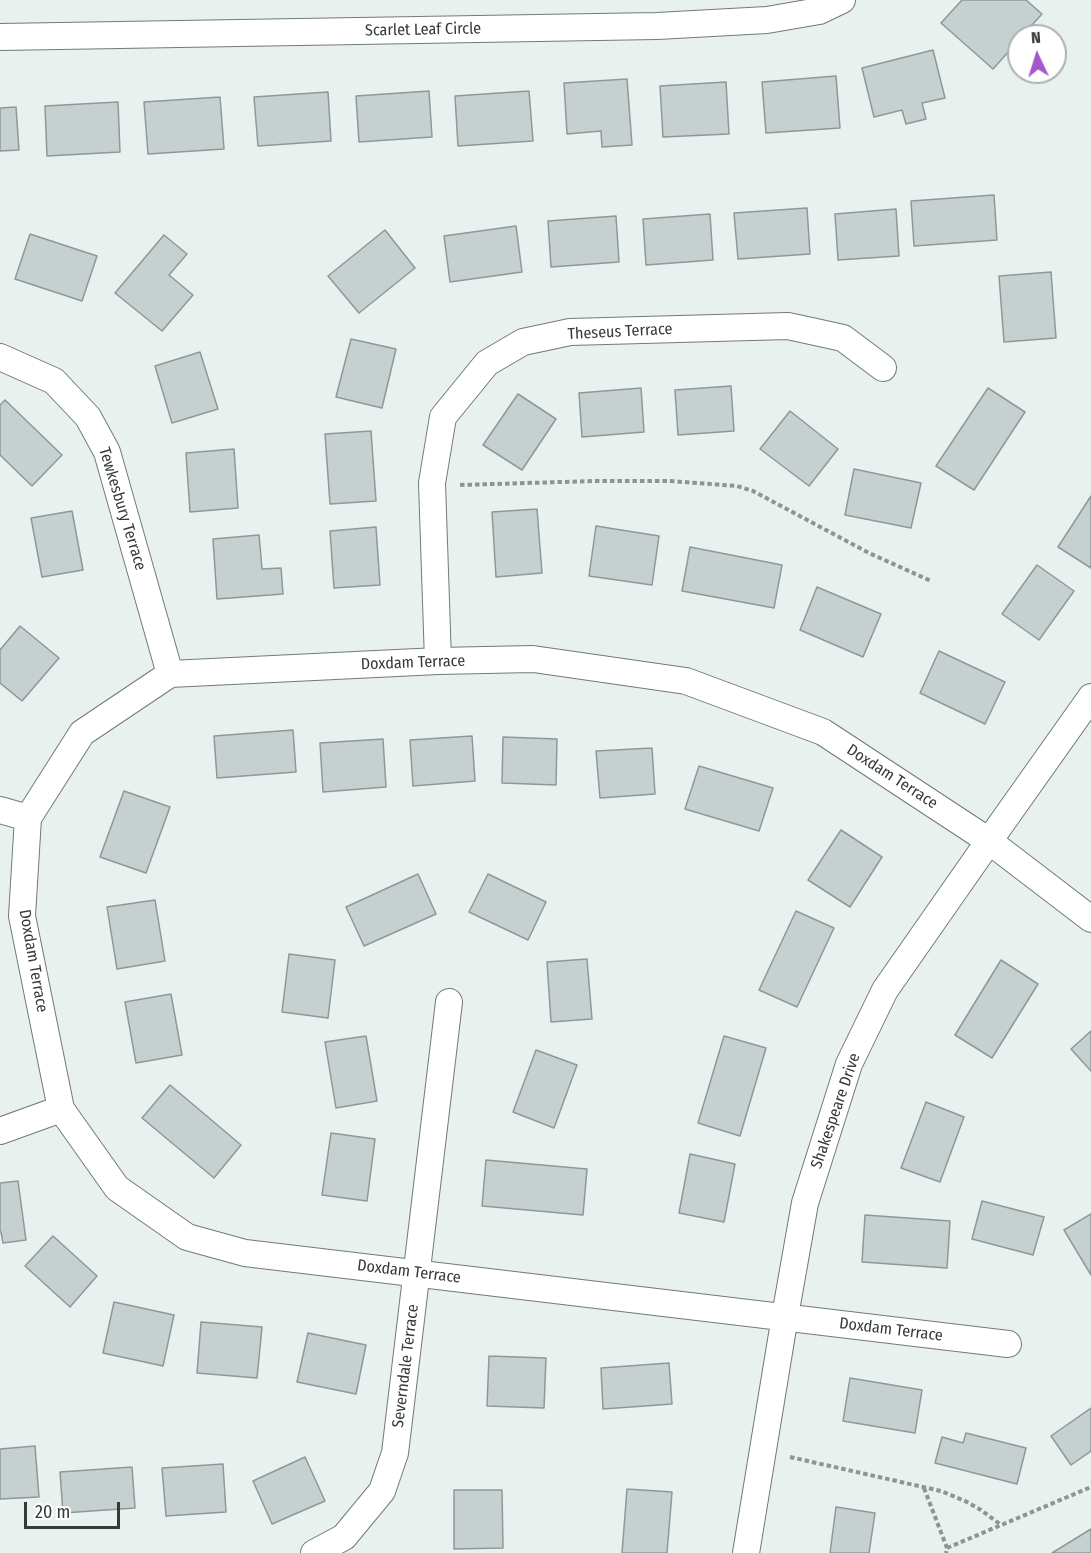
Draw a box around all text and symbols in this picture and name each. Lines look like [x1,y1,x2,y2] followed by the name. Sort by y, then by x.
[365,19,481,41] street label: Scarlet Leaf Circle
[1007,24,1067,84] north arrow
[1030,28,1041,47] text: N
[567,320,673,344] street label: Theseus Terrace
[94,445,150,573] street label: Tewkesbury Terrace
[361,652,465,674] street label: Doxdam Terrace
[843,741,941,813] street label: Doxdam Terrace
[14,908,52,1014] street label: Doxdam Terrace
[807,1051,865,1171] street label: Shakespeare Drive
[356,1256,462,1288] street label: Doxdam Terrace
[389,1303,423,1429] street label: Severndale Terrace
[838,1314,944,1346] street label: Doxdam Terrace
[27,1490,123,1528] scale bar
[35,1501,70,1523] text: 20 m

